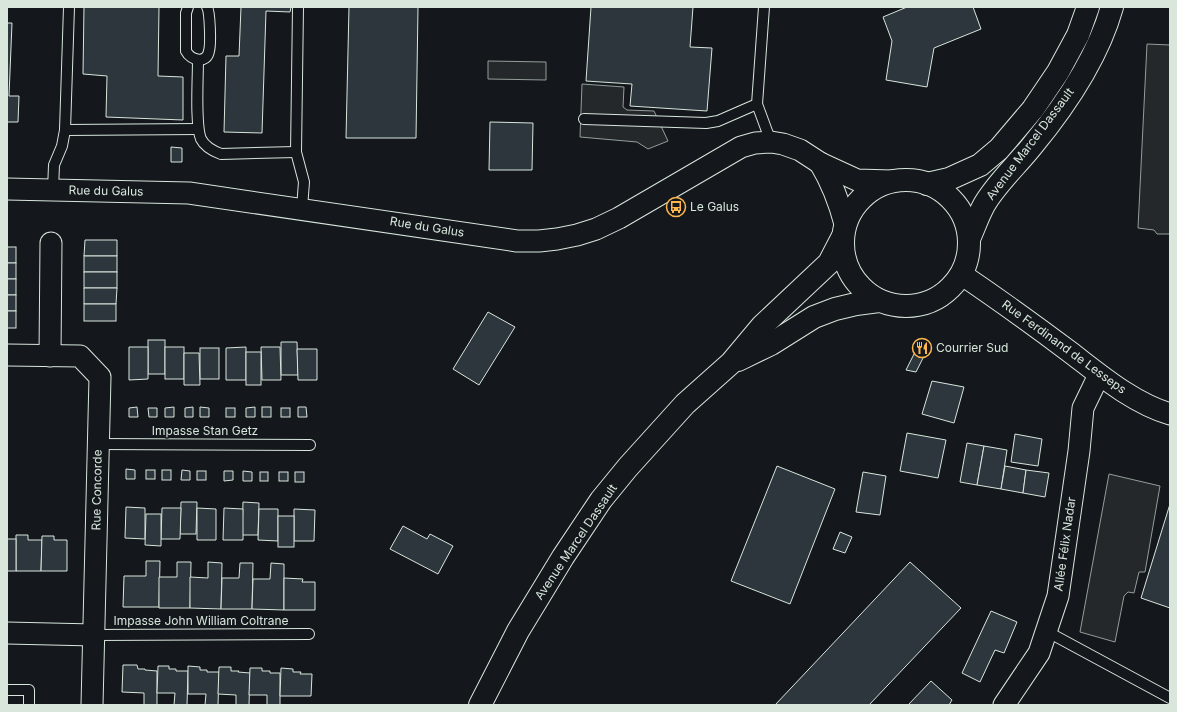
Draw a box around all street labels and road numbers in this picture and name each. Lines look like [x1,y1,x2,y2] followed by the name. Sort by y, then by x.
[983,85,1077,203] street label: Avenue Marcel Dassault
[68,182,144,199] street label: Rue du Galus
[389,213,465,240] street label: Rue du Galus
[999,296,1129,397] street label: Rue Ferdinand de Lesseps
[152,423,258,438] street label: Impasse Stan Getz
[88,449,105,531] street label: Rue Concorde
[531,481,620,602] street label: Avenue Marcel Dassault
[1050,495,1079,592] street label: Allée Félix Nadar
[114,613,288,628] street label: Impasse John William Coltrane

